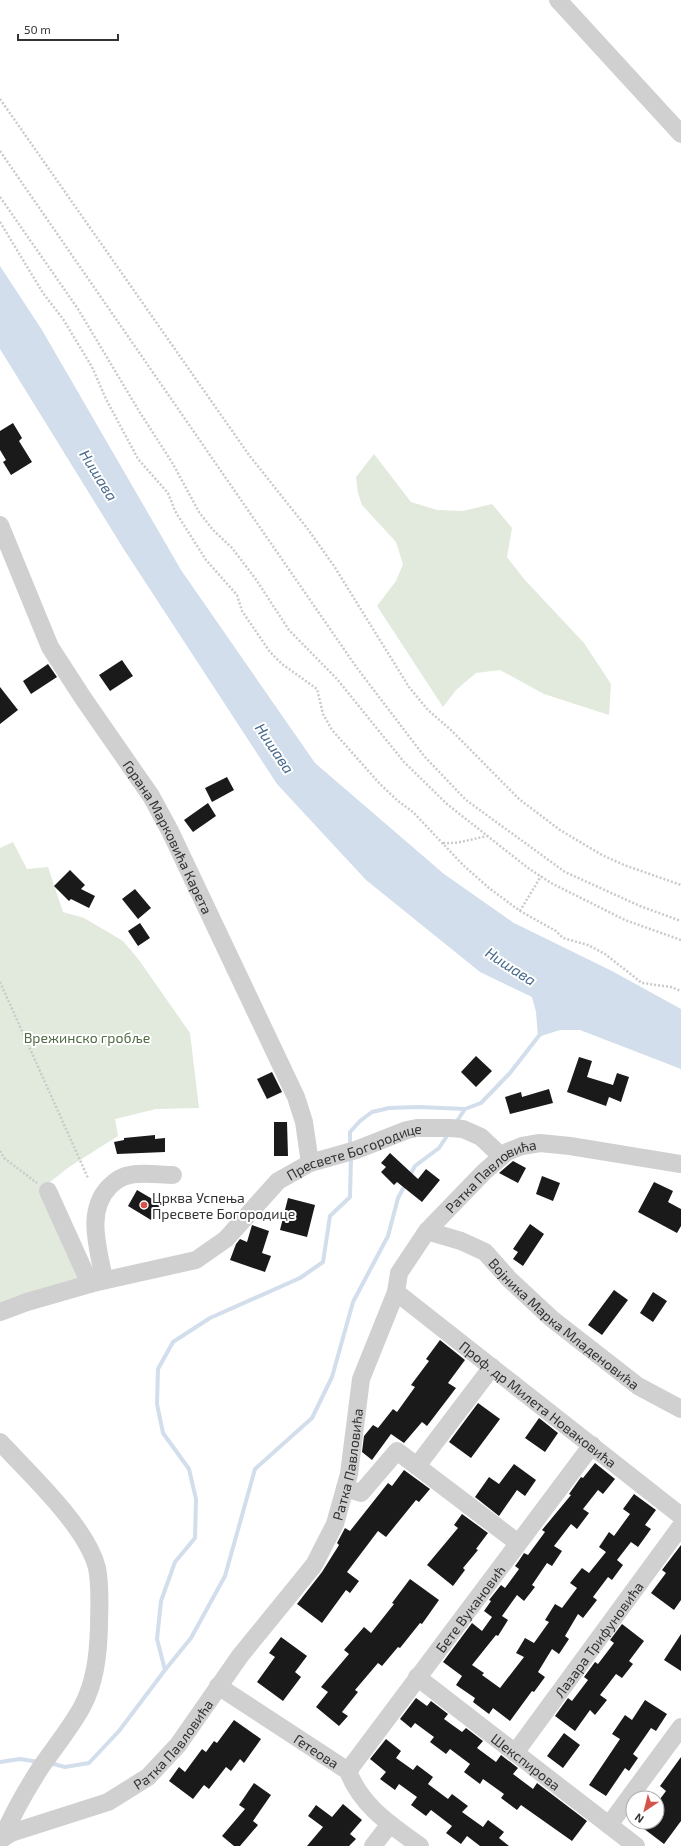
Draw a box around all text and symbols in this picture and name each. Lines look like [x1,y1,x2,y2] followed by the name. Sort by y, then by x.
[18,16,118,42] scale bar
[24,22,51,36] text: 50 m
[76,446,122,504] water label: Нишава
[252,719,298,777] water label: Нишава
[120,756,217,917] street label: Горана Марковића Карета
[482,943,540,989] water label: Нишава
[24,1029,150,1046] park label: Врежинско гробље
[283,1120,422,1183] street label: Пресвете Богородице
[441,1135,538,1216] street label: Ратка Павловића
[152,1189,295,1222] place label: Црква Успења Пресвете Богородице
[139,1200,149,1210] marker: Црква Успења Пресвете Богородице
[486,1254,643,1393] street label: Војника Марка Младеновића
[456,1337,620,1471] street label: Проф. др Милета Новаковића
[328,1407,366,1522] street label: Ратка Павловића
[431,1561,508,1656] street label: Бете Вукановић
[550,1578,646,1700] street label: Лазара Трифуновића
[130,1696,216,1793] street label: Ратка Павловића
[488,1729,564,1793] street label: Шекспирова
[291,1730,342,1771] street label: Гетеова
[625,1790,665,1830] north arrow
[632,1811,646,1826] text: N

